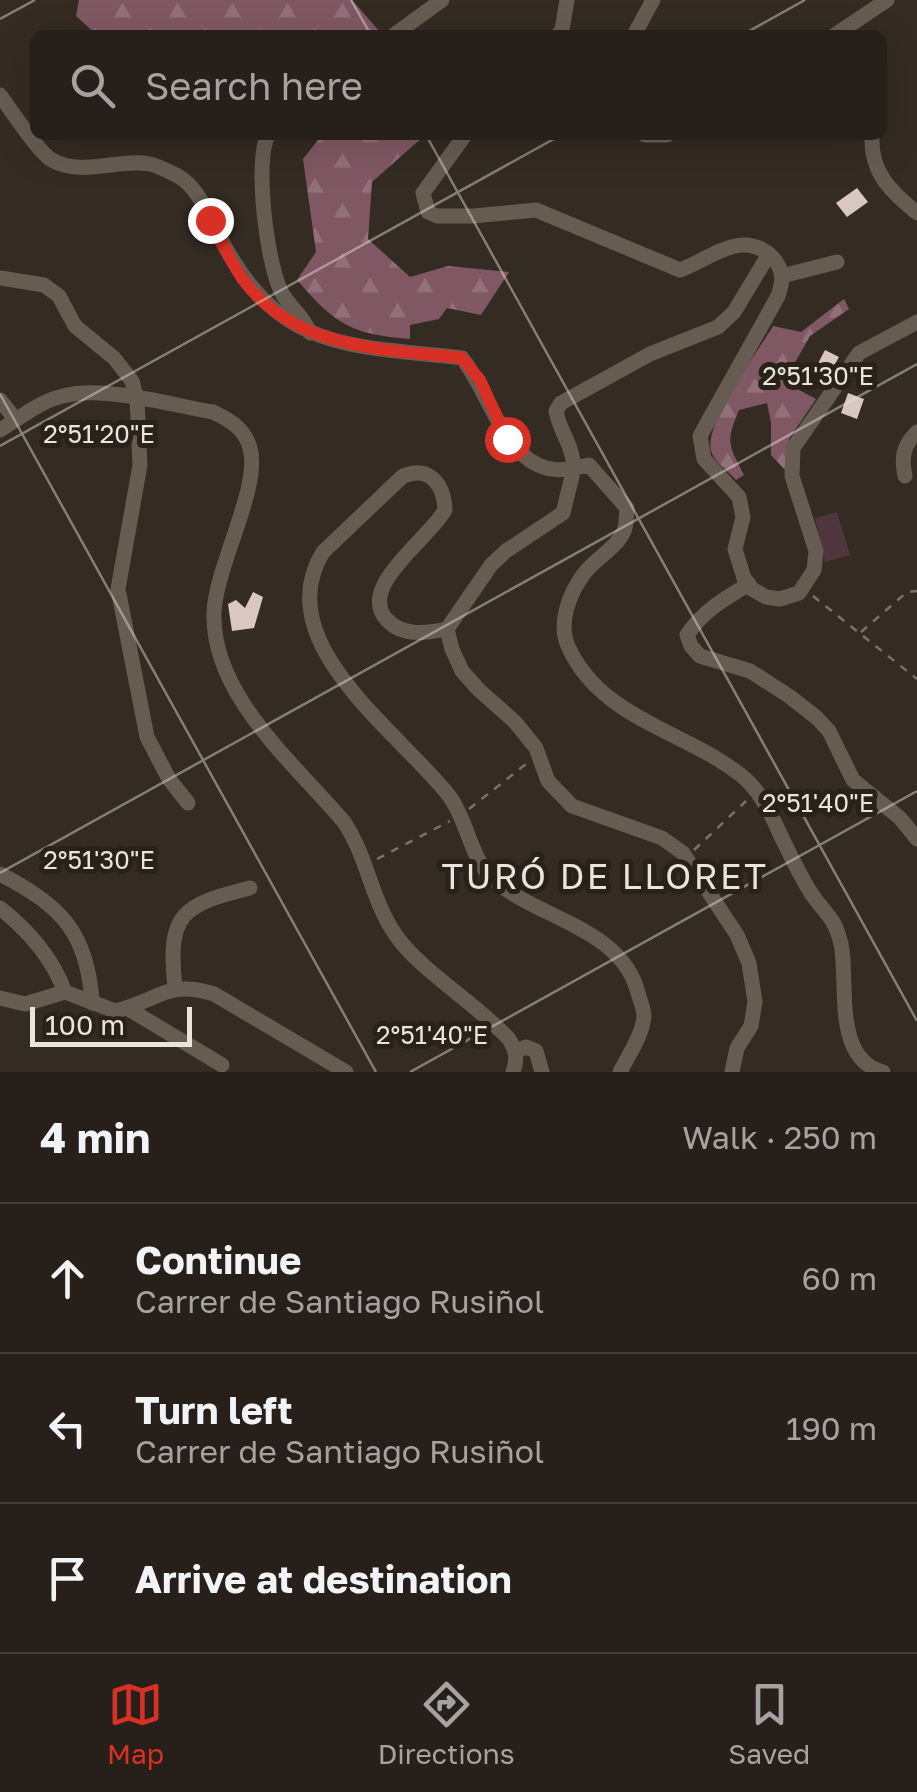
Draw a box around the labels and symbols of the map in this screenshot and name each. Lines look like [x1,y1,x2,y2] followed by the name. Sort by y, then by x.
[188,198,234,244] route end
[762,360,874,391] text: 2°51'30"E
[485,417,531,463] route start
[43,418,155,449] text: 2°51'20"E
[762,787,874,818] text: 2°51'40"E
[43,844,155,875] text: 2°51'30"E
[442,855,768,897] district label: TURÓ DE LLORET
[30,1002,192,1046] scale bar
[376,1019,488,1050] text: 2°51'40"E

